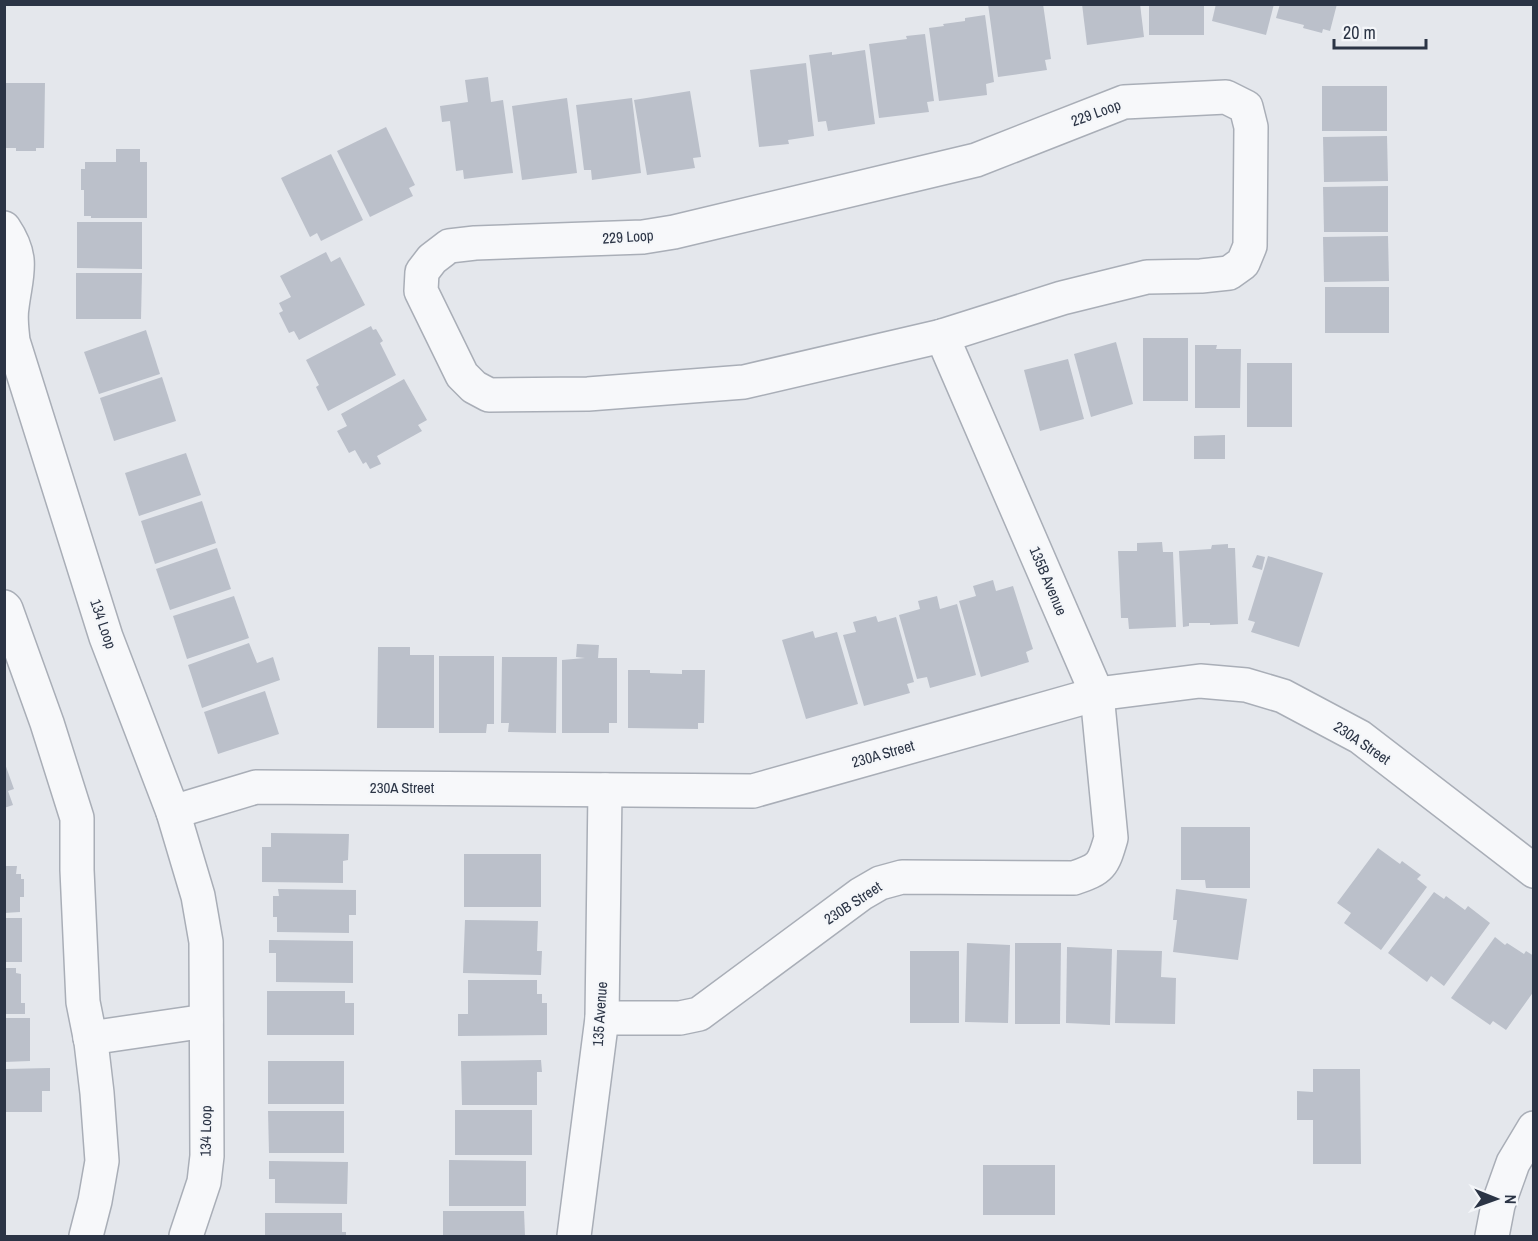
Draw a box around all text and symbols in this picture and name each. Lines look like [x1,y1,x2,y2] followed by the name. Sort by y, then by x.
[1334,12,1426,50] scale bar
[1343,20,1376,45] text: 20 m
[1068,94,1124,131] street label: 229 Loop
[602,224,654,249] street label: 229 Loop
[1025,543,1072,619] street label: 135B Avenue
[85,596,122,652] street label: 134 Loop
[1330,716,1395,770] street label: 230A Street
[849,734,917,772] street label: 230A Street
[370,777,435,798] street label: 230A Street
[820,876,886,929] street label: 230B Street
[587,981,612,1047] street label: 135 Avenue
[195,1105,216,1157] street label: 134 Loop
[1466,1169,1526,1229] north arrow
[1500,1194,1522,1204] text: N

